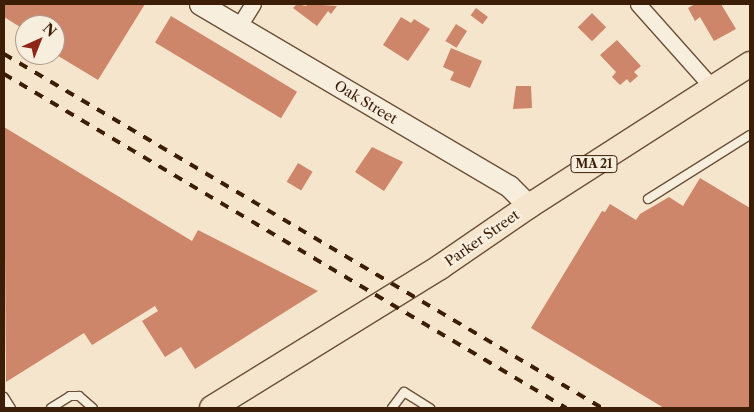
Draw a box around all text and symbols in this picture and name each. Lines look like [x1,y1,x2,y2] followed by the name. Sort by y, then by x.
[15,15,65,65] north arrow
[39,19,60,41] text: N
[331,77,401,127] street label: Oak Street
[569,154,619,173] road number: MA 21
[442,206,522,270] street label: Parker Street

